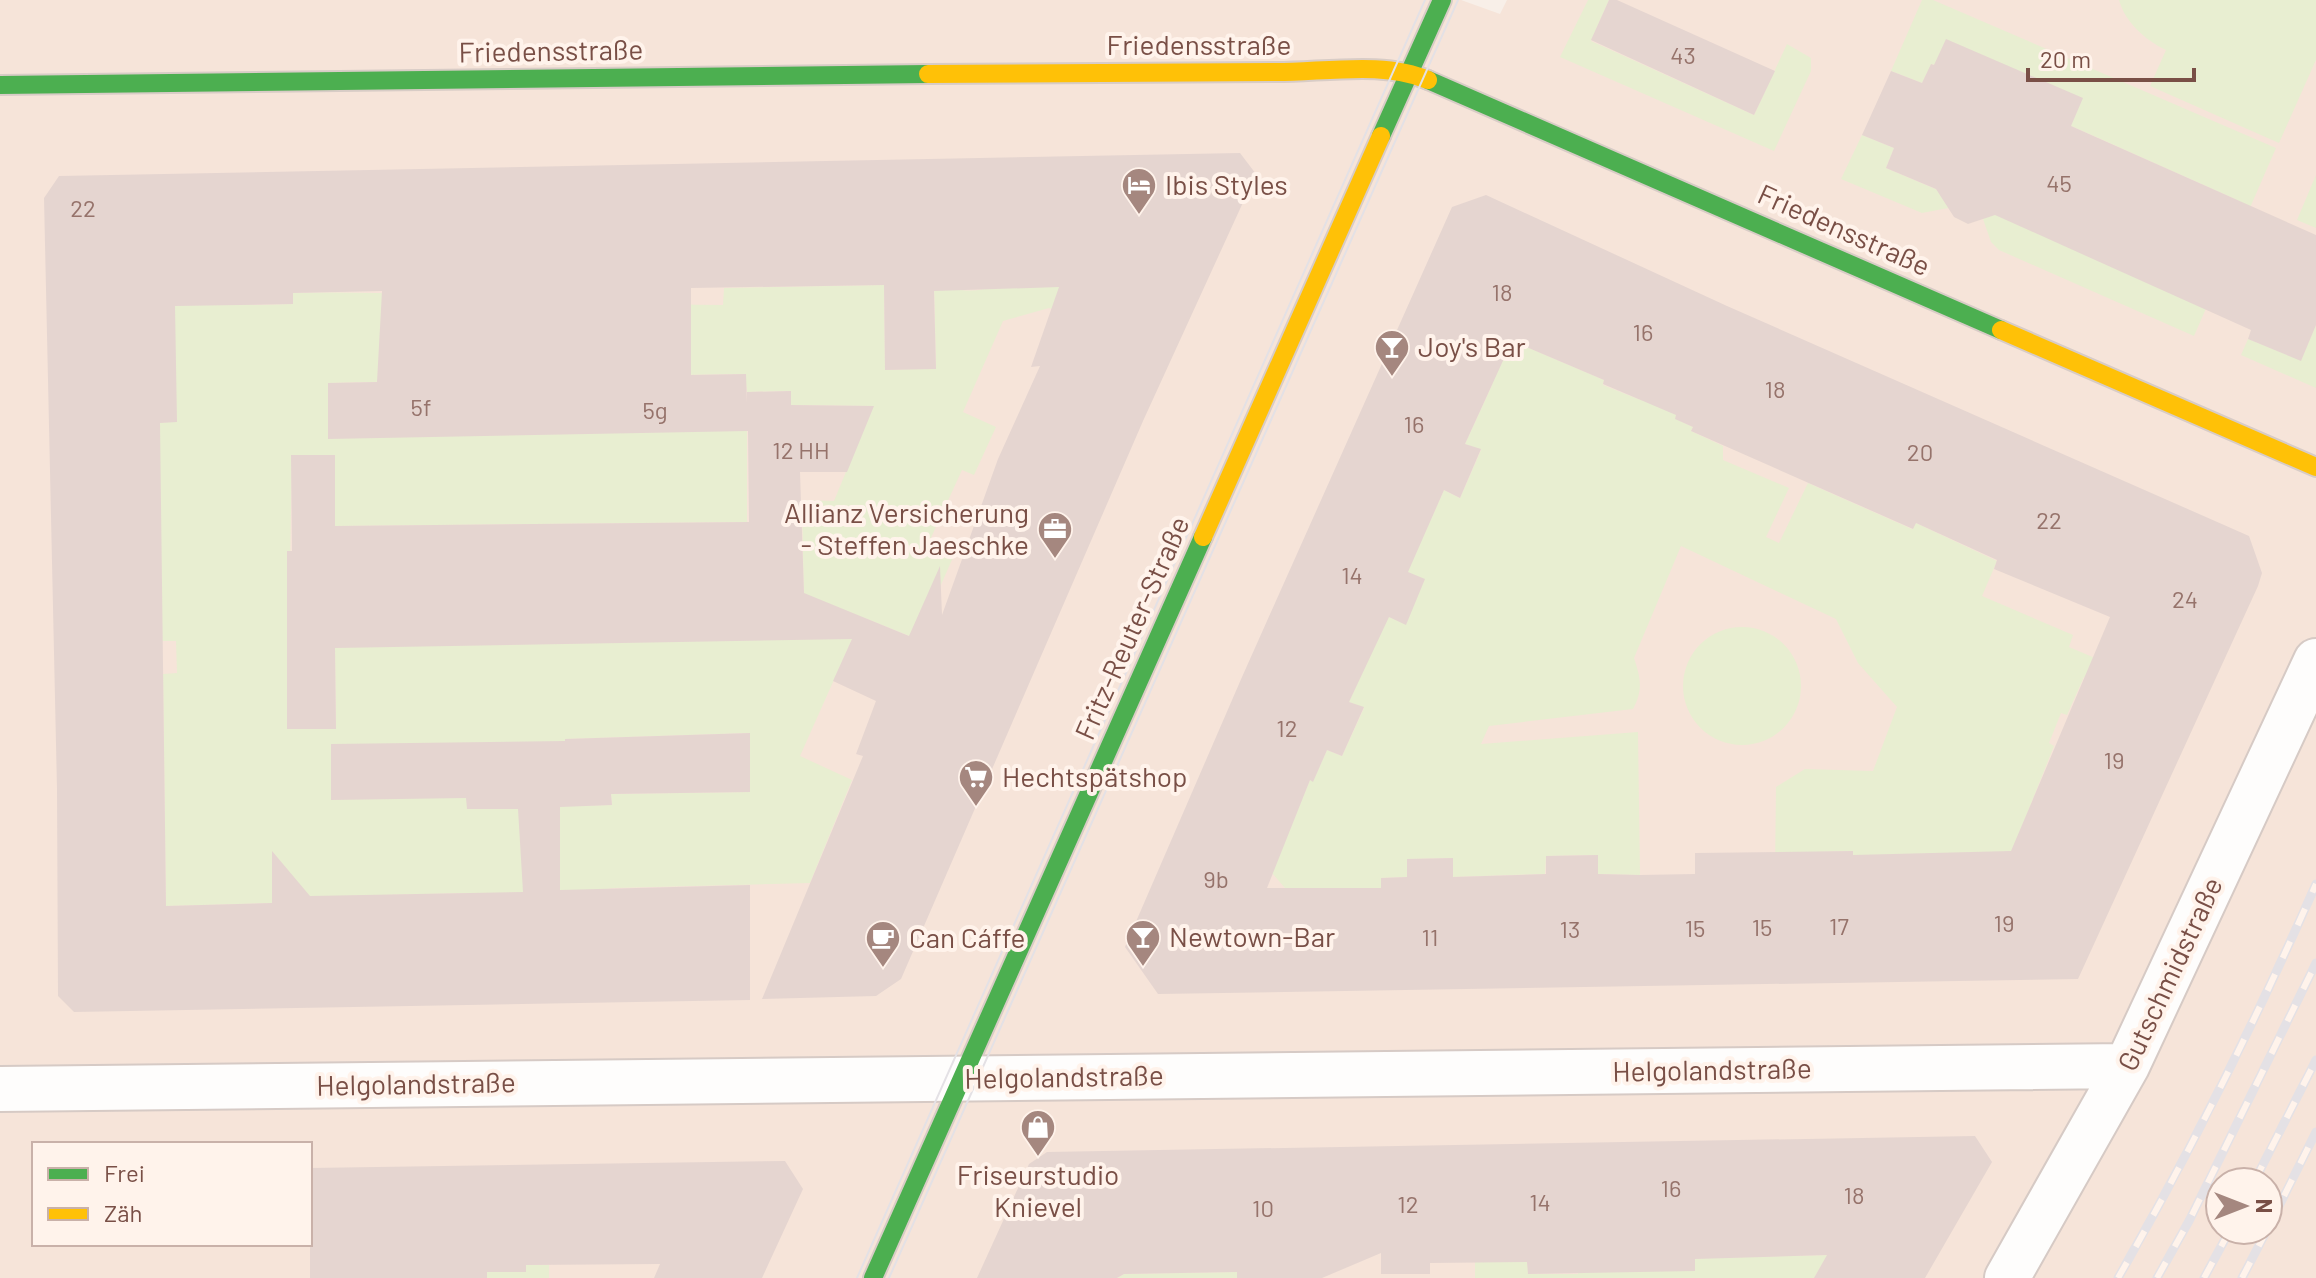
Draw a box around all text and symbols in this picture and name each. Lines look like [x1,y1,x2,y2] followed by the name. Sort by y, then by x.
[1107,27,1291,61] street label: Friedensstraße
[458,31,644,69] street label: Friedensstraße
[2028,32,2194,82] scale bar
[1670,40,1696,69] house number: 43
[2040,44,2091,73] text: 20 m
[1120,166,1158,216] hotel icon: Ibis Styles
[1165,167,1288,201] place label: Ibis Styles
[2046,168,2072,197] house number: 45
[1753,176,1936,282] street label: Friedensstraße
[70,193,96,222] house number: 22
[1492,277,1512,306] house number: 18
[1633,317,1653,346] house number: 16
[1373,328,1411,378] bar icon: Joy's Bar
[1418,329,1526,363] place label: Joy's Bar
[1765,374,1785,403] house number: 18
[411,392,431,421] house number: 5f
[642,395,668,424] house number: 5g
[1404,409,1424,438] house number: 16
[772,435,830,464] house number: 12 HH
[1907,437,1933,466] house number: 20
[784,495,1029,561] place label: Allianz Versicherung - Steffen Jaeschke
[2036,505,2062,534] house number: 22
[1036,510,1074,560] office icon: Allianz Versicherung - Steffen Jaeschke
[1067,511,1196,745] street label: Fritz-Reuter-Straße
[1341,560,1363,589] house number: 14
[2172,584,2198,613] house number: 24
[1276,713,1298,742] house number: 12
[2104,745,2124,774] house number: 19
[957,758,995,808] supermarket icon: Hechtspätshop
[1002,759,1188,793] place label: Hechtspätshop
[1203,864,1229,893] house number: 9b
[2109,871,2229,1076] street label: Gutschmidstraße
[1994,908,2014,937] house number: 19
[1829,911,1849,940] house number: 17
[1752,912,1772,941] house number: 15
[1685,913,1705,942] house number: 15
[1560,914,1580,943] house number: 13
[1124,918,1162,968] bar icon: Newtown-Bar
[864,919,902,969] cafe icon: Can Cáffe
[1169,919,1335,953] place label: Newtown-Bar
[909,920,1025,954] place label: Can Cáffe
[1422,922,1438,951] house number: 11
[1612,1050,1812,1088] street label: Helgolandstraße
[964,1057,1164,1095] street label: Helgolandstraße
[316,1064,516,1102] street label: Helgolandstraße
[1019,1108,1057,1158] shop icon: Friseurstudio Knievel
[32,1142,312,1246] legend
[957,1157,1119,1223] place label: Friseurstudio Knievel
[104,1158,145,1187] text: Frei
[2204,1166,2284,1246] north arrow
[1661,1173,1681,1202] house number: 16
[1844,1180,1864,1209] house number: 18
[1529,1187,1551,1216] house number: 14
[1397,1189,1419,1218] house number: 12
[1252,1193,1274,1222] house number: 10
[104,1198,142,1227] text: Zäh
[2252,1199,2278,1213] text: N

